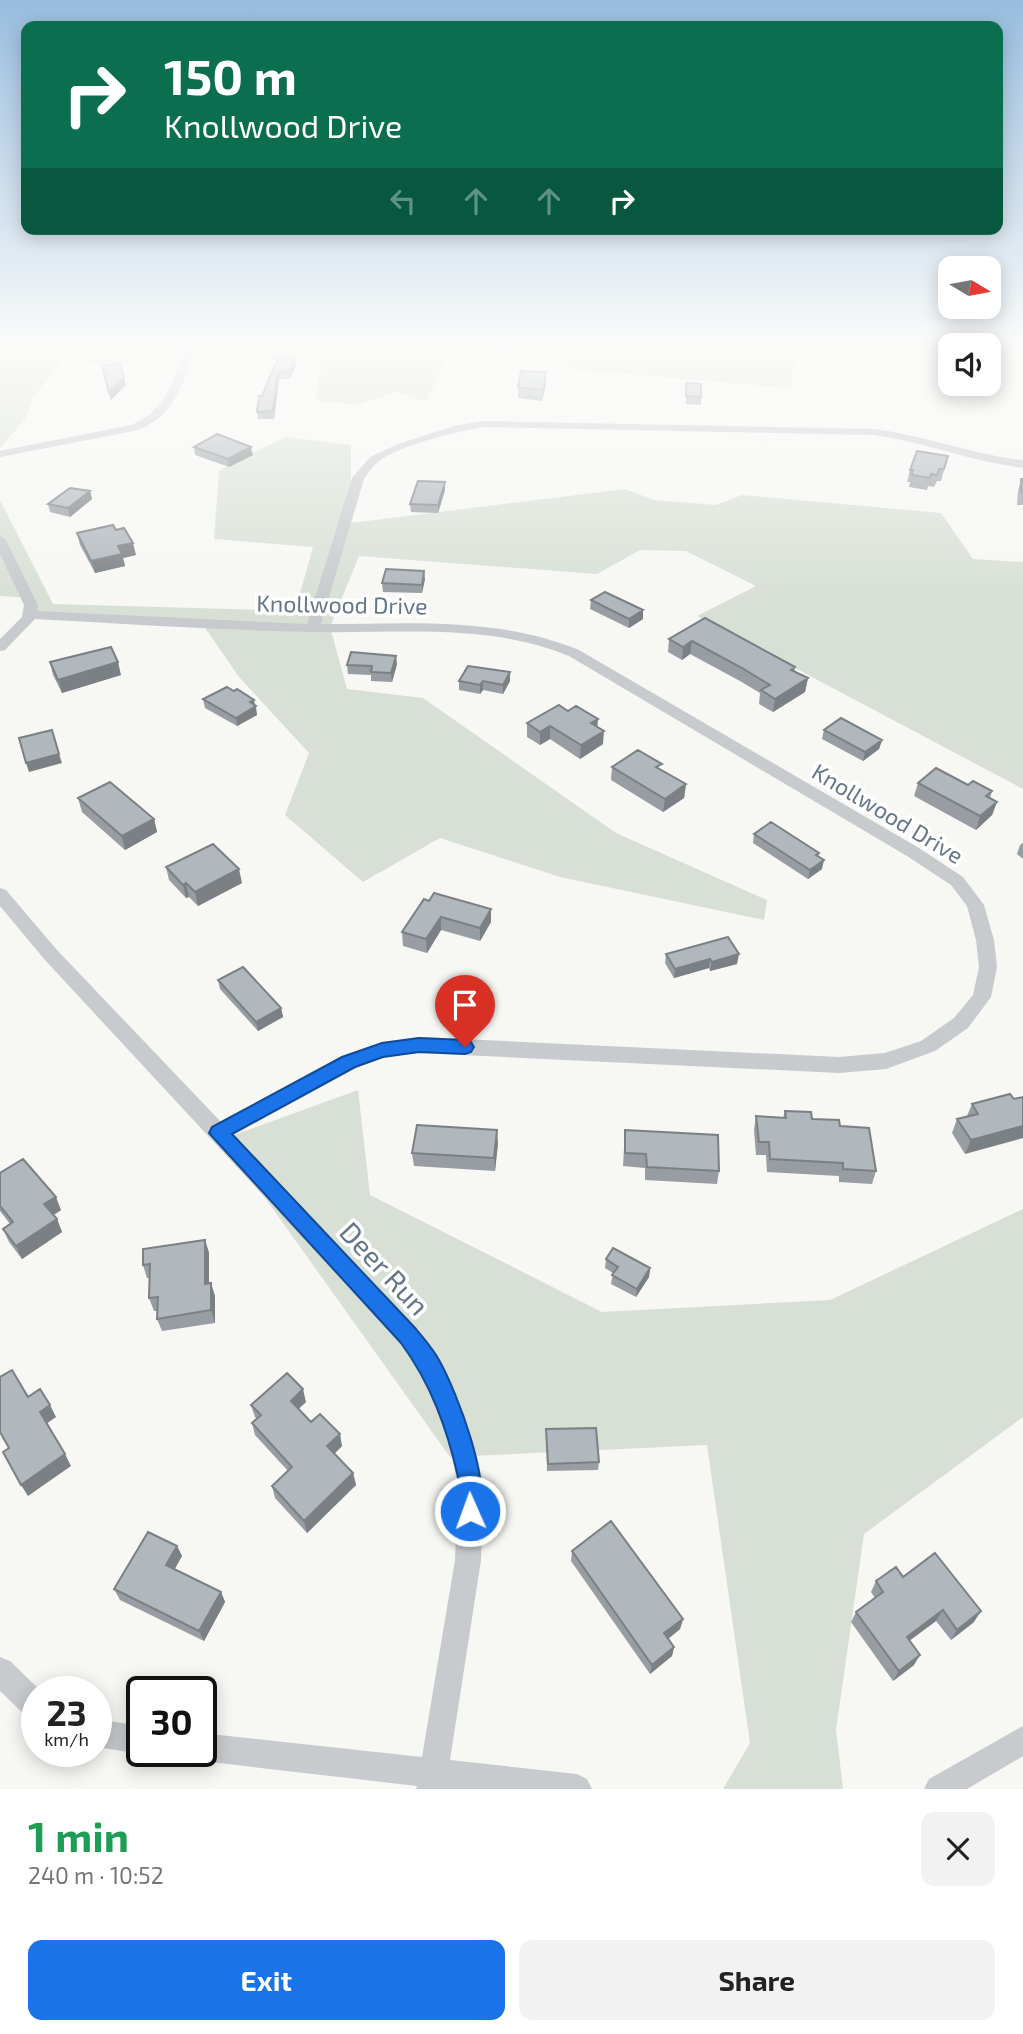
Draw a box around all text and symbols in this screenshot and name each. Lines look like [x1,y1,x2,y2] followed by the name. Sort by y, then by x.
[164,46,297,105] text: 150 m
[49,49,140,140] icon: right
[164,106,402,144] text: Knollwood Drive
[384,182,422,220] icon: left
[457,182,495,220] icon: ahead
[530,182,568,220] icon: ahead
[603,182,641,220] icon: right
[938,256,1001,318] north arrow
[938,256,1001,396] map controls
[938,333,1001,396] button: sound
[256,589,428,619] street label: Knollwood Drive
[807,757,969,869] street label: Knollwood Drive
[435,975,495,1047] pin
[446,986,484,1024] icon: arrive
[333,1214,437,1322] street label: Deer Run
[433,1474,507,1548] position arrow
[126,1676,217,1767] speed limit sign: 30
[46,1691,87,1733] text: 23
[44,1728,89,1750] text: km/h
[28,1810,129,1860] text: 1 min
[921,1812,995,1886] button: close
[28,1861,164,1889] text: 240 m · 10:52
[28,1940,505,2020] button: Exit
[519,1940,995,2020] button: Share

